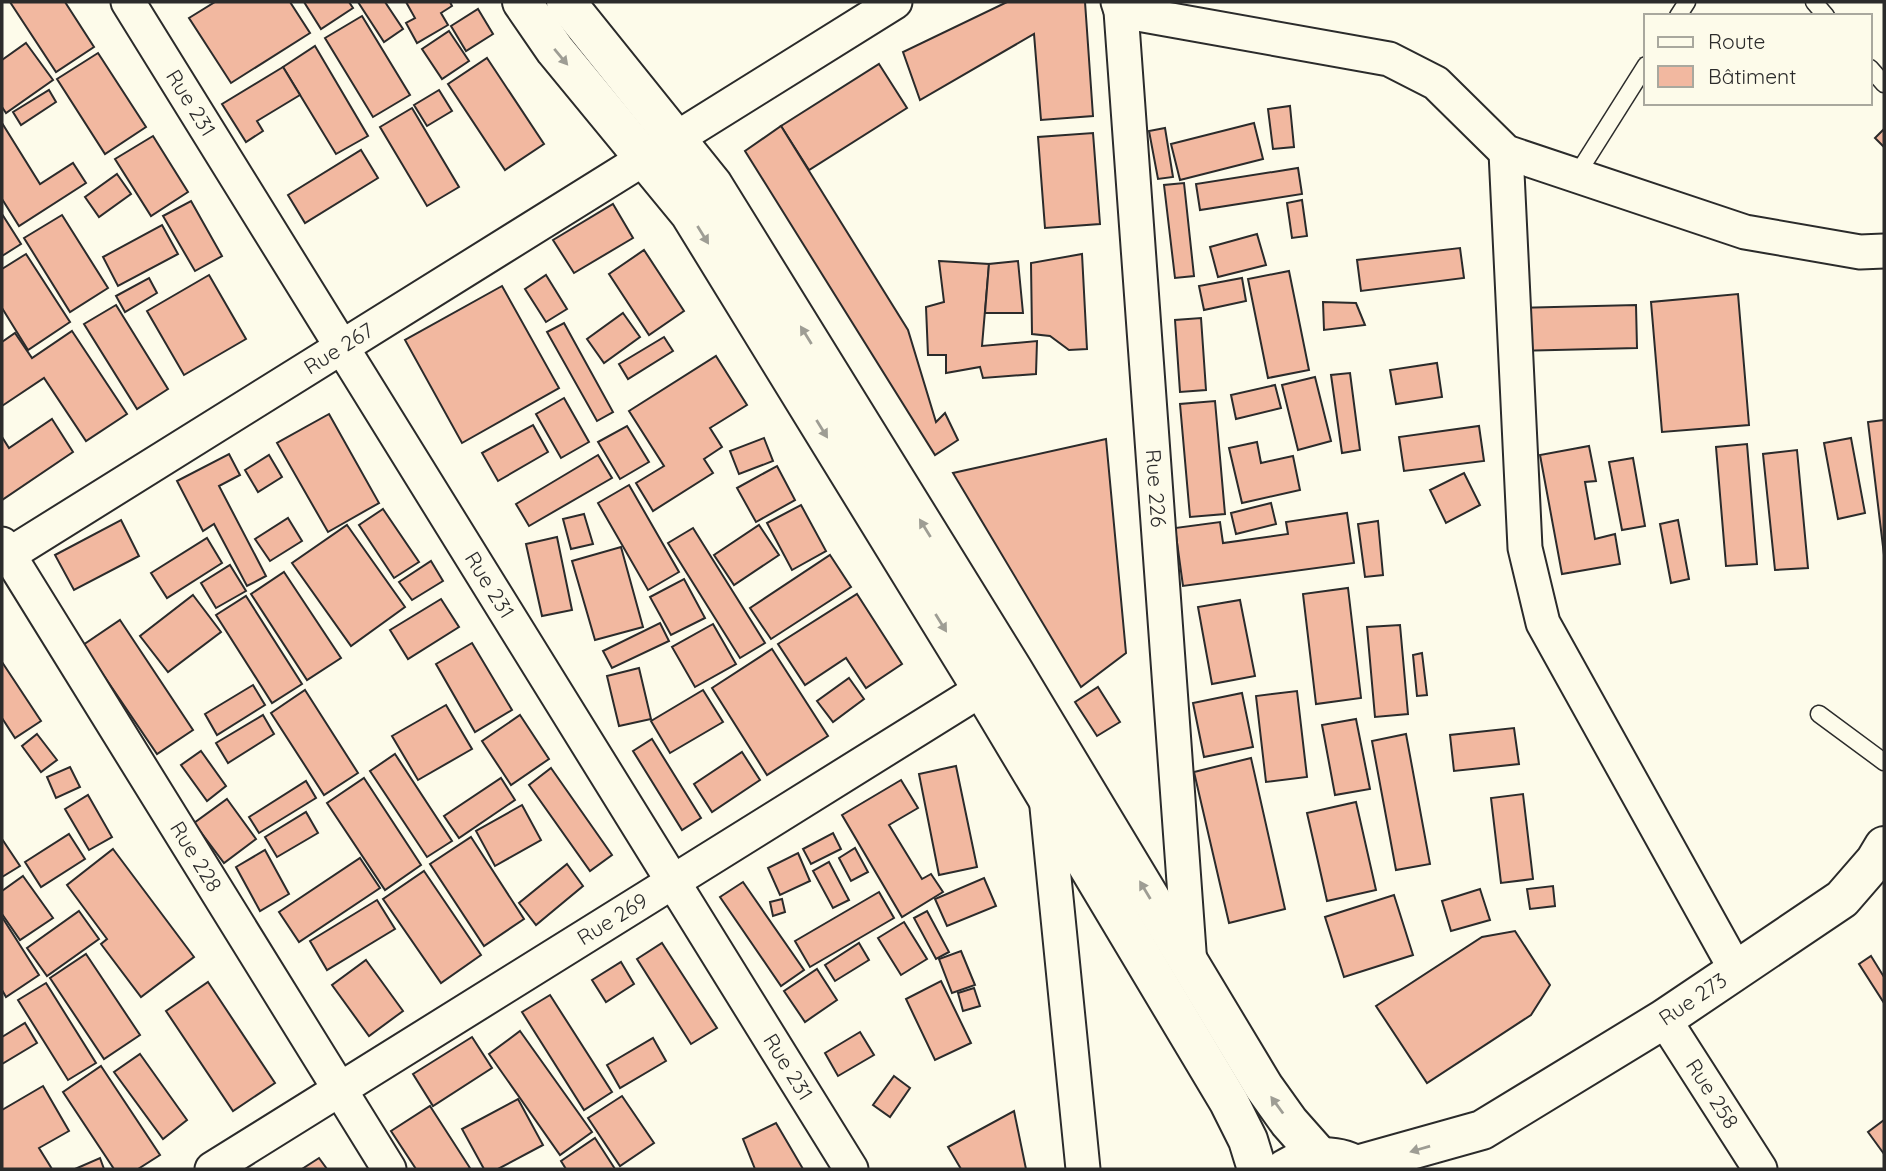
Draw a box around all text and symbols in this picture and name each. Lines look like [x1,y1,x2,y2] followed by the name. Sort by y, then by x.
[1644,14,1872,105] legend
[1708,28,1765,54] text: Route
[553,49,568,66] one-way arrow
[1708,63,1796,89] text: Bâtiment
[161,64,222,141] street label: Rue 231
[697,225,710,244] one-way arrow
[299,316,378,379] street label: Rue 267
[799,325,812,344] one-way arrow
[816,419,828,438] one-way arrow
[1141,448,1172,528] street label: Rue 226
[919,519,932,538] one-way arrow
[460,546,521,623] street label: Rue 231
[934,613,947,632] one-way arrow
[165,816,228,896] street label: Rue 228
[1139,881,1152,900] one-way arrow
[572,887,652,950] street label: Rue 269
[1653,966,1731,1031] street label: Rue 273
[758,1028,819,1105] street label: Rue 231
[1681,1054,1745,1133] street label: Rue 258
[1270,1096,1284,1114] one-way arrow
[1409,1145,1430,1155] one-way arrow

